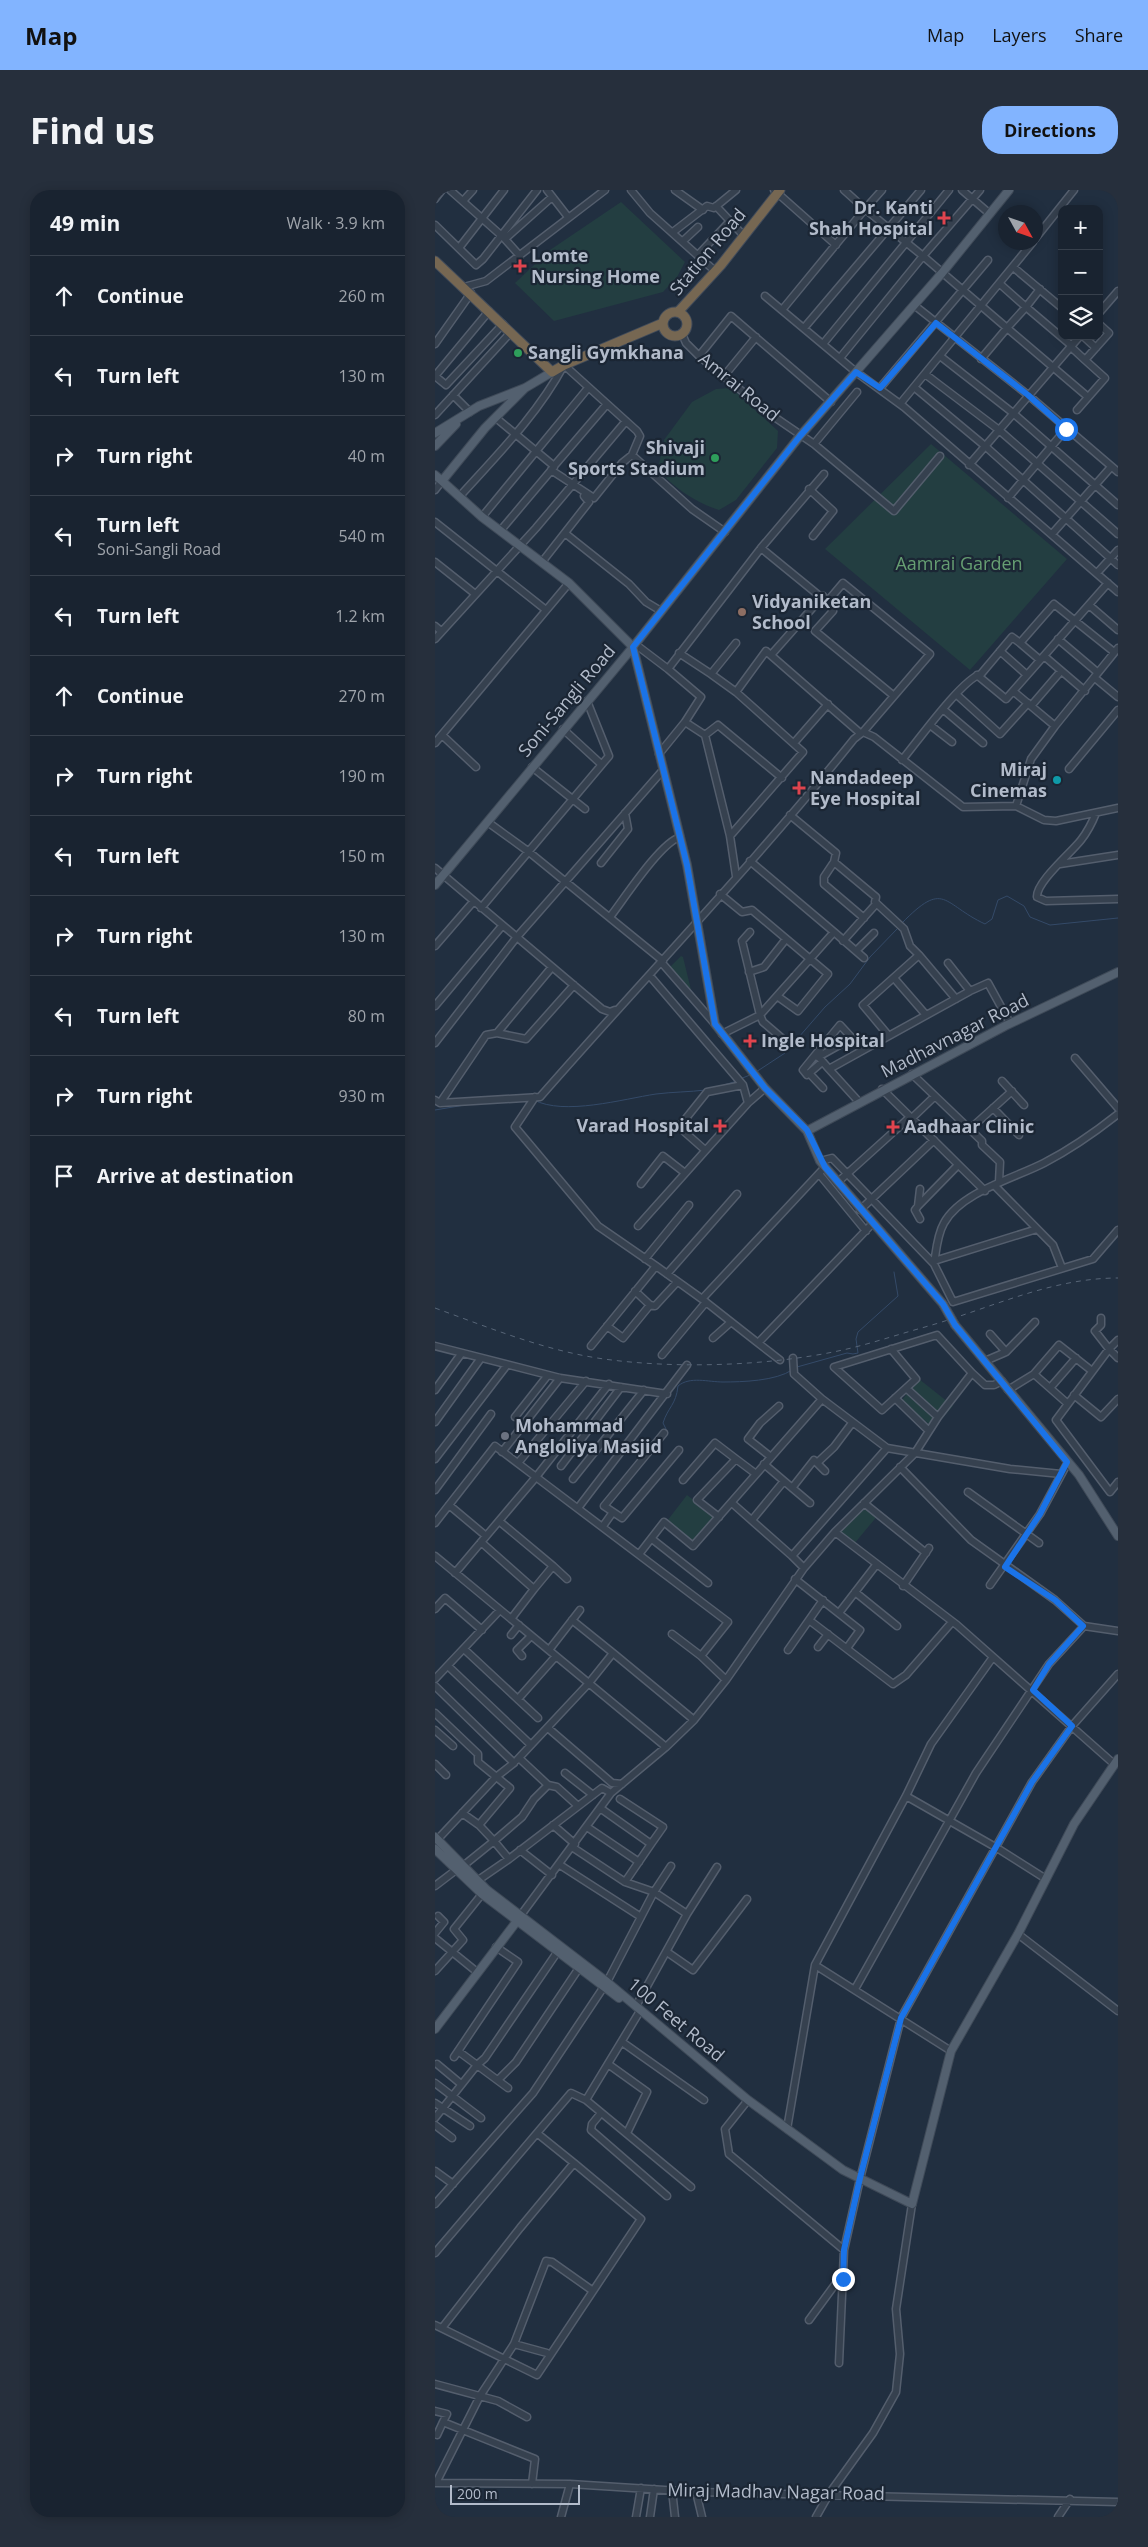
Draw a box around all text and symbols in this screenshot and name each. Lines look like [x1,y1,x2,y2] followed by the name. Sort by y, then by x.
[25,19,77,52] text: Map
[927,23,964,47] text: Map
[992,23,1047,47] text: Layers
[1075,23,1123,47] text: Share
[982,106,1118,154] button: Directions
[30,107,155,154] text: Find us
[809,195,933,240] place label: Dr. Kanti Shah Hospital
[664,203,751,300] street label: Station Road
[998,205,1043,250] north arrow
[1058,205,1103,340] map controls
[1058,205,1103,250] button: +
[50,209,120,237] text: 49 min
[937,211,951,225] marker: Dr. Kanti Shah Hospital
[287,212,385,234] text: Walk · 3.9 km
[531,243,660,288] place label: Lomte Nursing Home
[1058,250,1103,295] button: −
[513,259,527,273] marker: Lomte Nursing Home
[50,282,78,310] icon: ahead
[97,283,184,309] text: Continue
[339,285,385,307] text: 260 m
[1058,295,1103,340] button: layers
[528,340,684,364] place label: Sangli Gymkhana
[694,346,785,426] street label: Amrai Road
[512,347,524,359] marker: Sangli Gymkhana
[50,362,78,390] icon: left
[97,363,179,389] text: Turn left
[339,365,385,387] text: 130 m
[1055,418,1078,441] route start
[568,435,705,480] place label: Shivaji Sports Stadium
[50,442,78,470] icon: right
[97,443,192,469] text: Turn right
[348,445,385,467] text: 40 m
[709,452,721,464] marker: Shivaji Sports Stadium
[97,512,179,538] text: Turn left
[50,522,78,550] icon: left
[339,525,385,547] text: 540 m
[97,538,221,560] text: Soni-Sangli Road
[895,551,1023,575] park label: Aamrai Garden
[752,589,871,634] place label: Vidyaniketan School
[50,602,78,630] icon: left
[97,603,179,629] text: Turn left
[335,605,385,627] text: 1.2 km
[736,606,748,618] marker: Vidyaniketan School
[512,639,620,761] street label: Soni-Sangli Road
[50,682,78,710] icon: ahead
[97,683,184,709] text: Continue
[339,685,385,707] text: 270 m
[970,757,1047,802] place label: Miraj Cinemas
[50,762,78,790] icon: right
[97,763,192,789] text: Turn right
[339,765,385,787] text: 190 m
[810,765,921,810] place label: Nandadeep Eye Hospital
[1051,774,1063,786] marker: Miraj Cinemas
[792,781,806,795] marker: Nandadeep Eye Hospital
[50,842,78,870] icon: left
[97,843,179,869] text: Turn left
[339,845,385,867] text: 150 m
[50,922,78,950] icon: right
[97,923,192,949] text: Turn right
[339,925,385,947] text: 130 m
[876,987,1033,1083] street label: Madhavnagar Road
[50,1002,78,1030] icon: left
[97,1003,179,1029] text: Turn left
[348,1005,385,1027] text: 80 m
[761,1028,885,1052] place label: Ingle Hospital
[743,1034,757,1048] marker: Ingle Hospital
[50,1082,78,1110] icon: right
[97,1083,192,1109] text: Turn right
[339,1085,385,1107] text: 930 m
[576,1113,709,1137] place label: Varad Hospital
[904,1114,1034,1138] place label: Aadhaar Clinic
[713,1119,727,1133] marker: Varad Hospital
[886,1120,900,1134] marker: Aadhaar Clinic
[50,1162,78,1190] icon: arrive
[97,1163,294,1189] text: Arrive at destination
[515,1413,662,1458] place label: Mohammad Angloliya Masjid
[499,1430,511,1442] marker: Mohammad Angloliya Masjid
[623,1972,730,2067] street label: 100 Feet Road
[832,2268,855,2291] route end
[667,2477,885,2505] street label: Miraj Madhav Nagar Road
[450,2482,580,2505] scale bar
[457,2484,498,2503] text: 200 m

